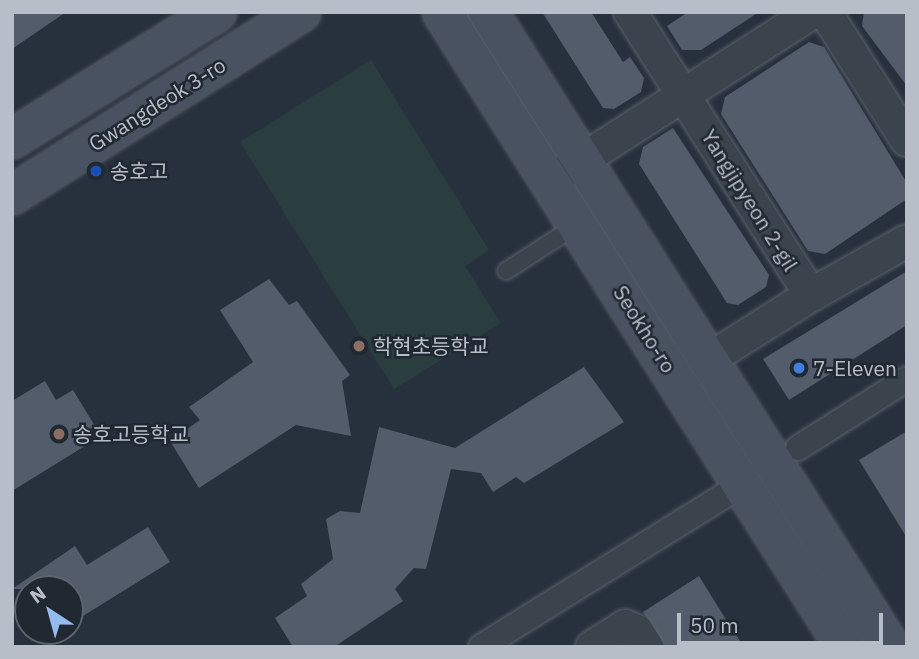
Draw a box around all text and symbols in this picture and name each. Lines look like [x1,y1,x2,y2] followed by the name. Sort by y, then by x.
[84,52,230,156] street label: Gwangdeok 3-ro
[696,125,804,275] street label: Yangjipyeon 2-gil
[110,158,168,184] place label: 송호고
[88,163,104,179] marker: 송호고
[608,281,682,377] street label: Seokho-ro
[373,333,489,359] place label: 학현초등학교
[351,338,367,354] marker: 학현초등학교
[813,355,897,381] place label: 7-Eleven
[791,360,807,376] marker: 7-Eleven
[73,421,189,447] place label: 송호고등학교
[51,426,67,442] marker: 송호고등학교
[14,575,84,645] north arrow
[25,581,50,608] text: N
[681,600,888,644] scale bar
[690,611,739,639] text: 50 m

